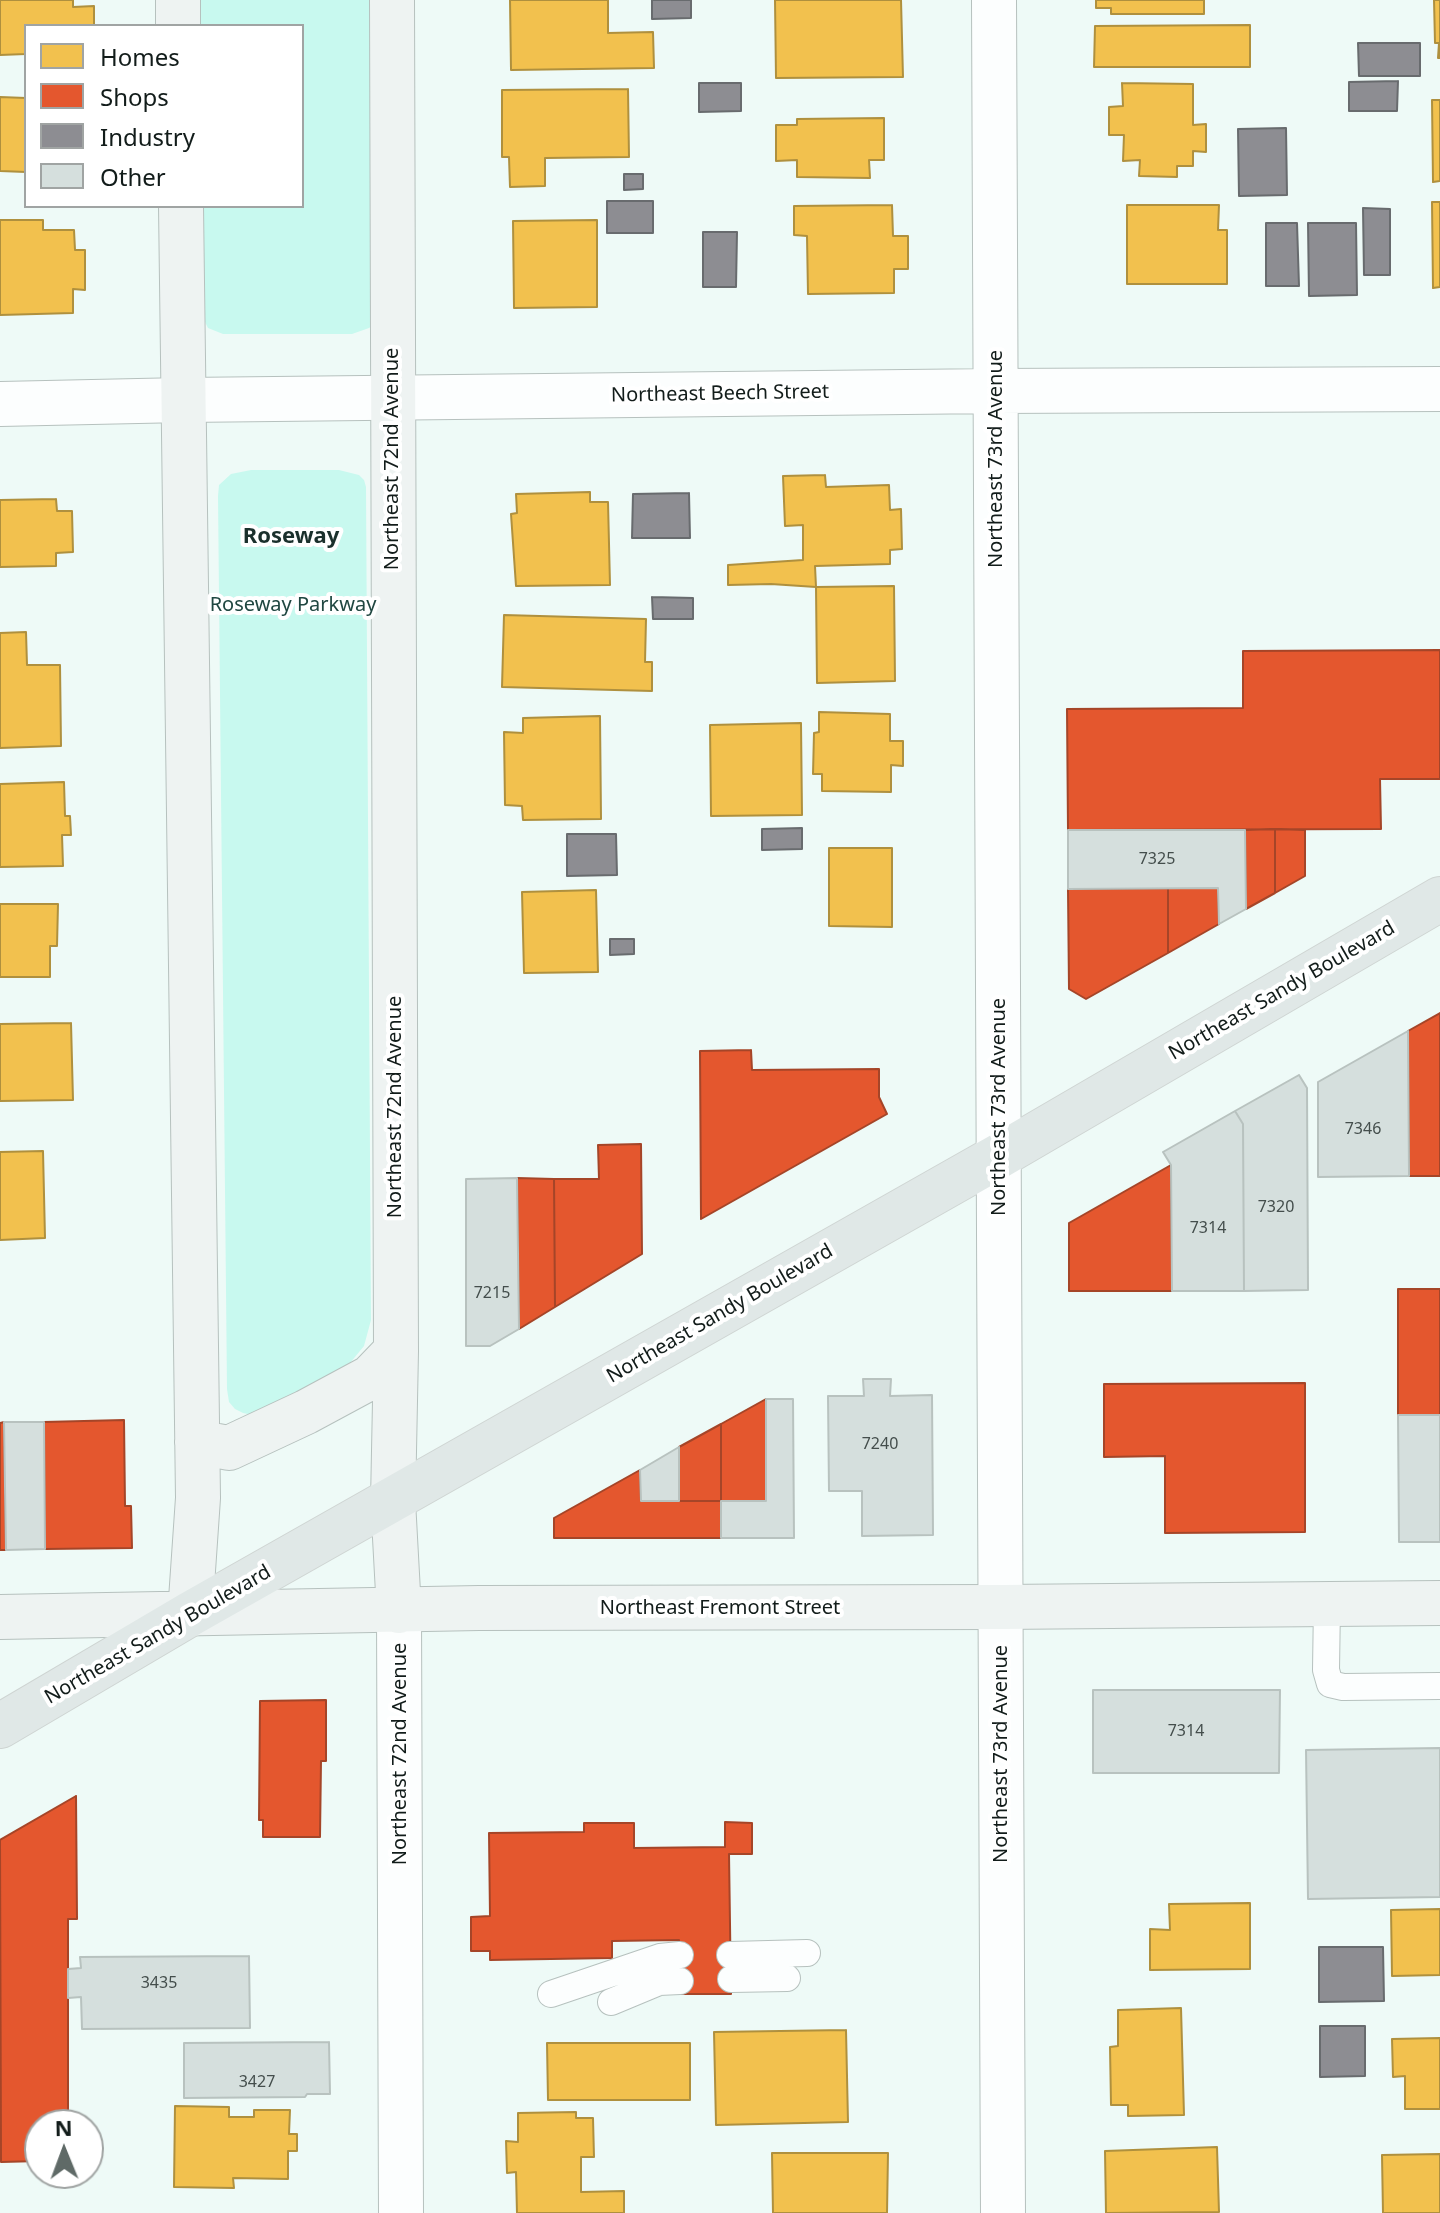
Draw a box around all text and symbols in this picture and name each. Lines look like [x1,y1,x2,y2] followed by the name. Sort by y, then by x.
[24,24,304,208] legend
[100,40,180,73] text: Homes
[100,80,169,113] text: Shops
[100,120,195,153] text: Industry
[100,160,166,193] text: Other
[380,348,404,570] street label: Northeast 72nd Avenue
[984,350,1008,568] street label: Northeast 73rd Avenue
[611,380,829,408] street label: Northeast Beech Street
[243,524,339,550] district label: Roseway
[210,593,376,617] park label: Roseway Parkway
[1139,849,1175,869] house number: 7325
[1165,916,1399,1066] street label: Northeast Sandy Boulevard
[383,996,407,1218] street label: Northeast 72nd Avenue
[987,998,1011,1216] street label: Northeast 73rd Avenue
[1345,1119,1381,1139] house number: 7346
[1258,1197,1294,1217] house number: 7320
[1190,1218,1226,1238] house number: 7314
[603,1239,837,1389] street label: Northeast Sandy Boulevard
[474,1283,510,1303] house number: 7215
[862,1434,898,1454] house number: 7240
[41,1560,275,1710] street label: Northeast Sandy Boulevard
[600,1596,840,1620] street label: Northeast Fremont Street
[388,1643,412,1865] street label: Northeast 72nd Avenue
[989,1645,1013,1863] street label: Northeast 73rd Avenue
[1168,1721,1204,1741] house number: 7314
[141,1973,177,1993] house number: 3435
[239,2072,275,2092] house number: 3427
[24,2109,104,2189] north arrow
[54,2112,73,2142] text: N

